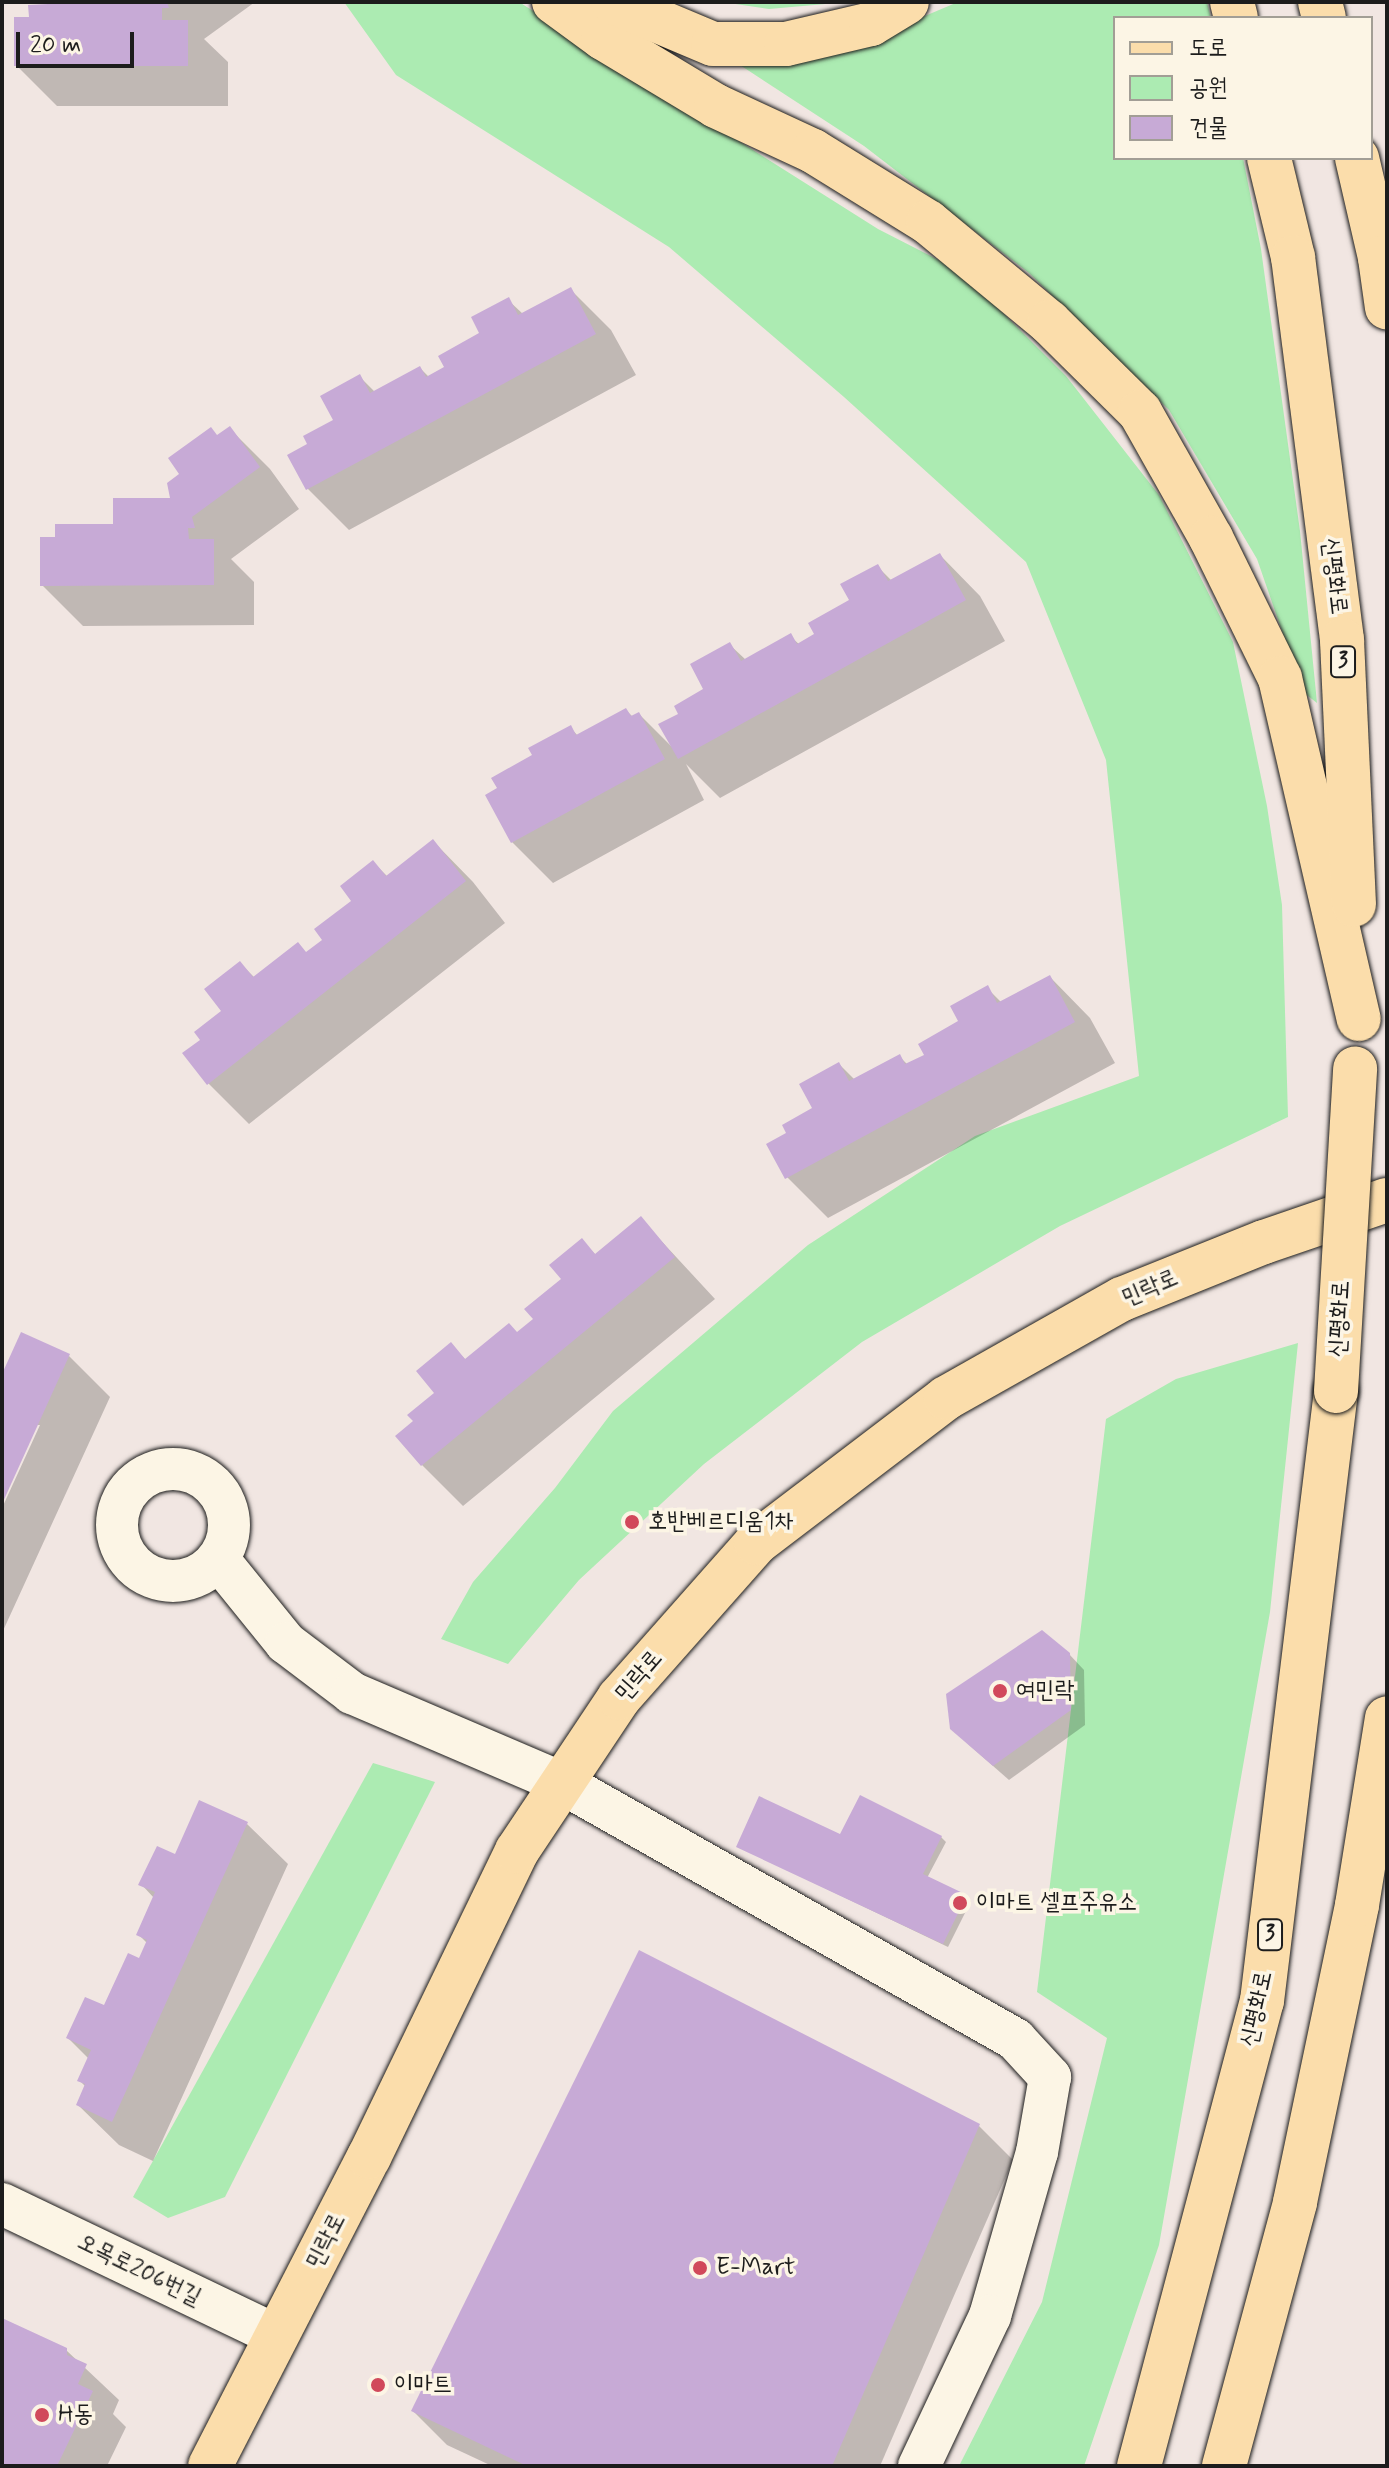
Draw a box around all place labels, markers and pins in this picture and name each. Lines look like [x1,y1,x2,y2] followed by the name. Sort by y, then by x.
[648,1508,794,1536] place label: 호반베르디움1차
[623,1513,641,1531] marker: 호반베르디움1차
[1016,1677,1074,1705] place label: 여민락
[991,1682,1009,1700] marker: 여민락
[976,1889,1137,1917] place label: 이마트 셀프주유소
[951,1894,969,1912] marker: 이마트 셀프주유소
[716,2254,795,2282] place label: E-Mart
[691,2259,709,2277] marker: E-Mart
[394,2371,452,2399] place label: 이마트
[369,2376,387,2394] marker: 이마트
[58,2401,93,2429] place label: H동
[33,2406,51,2424] marker: H동

